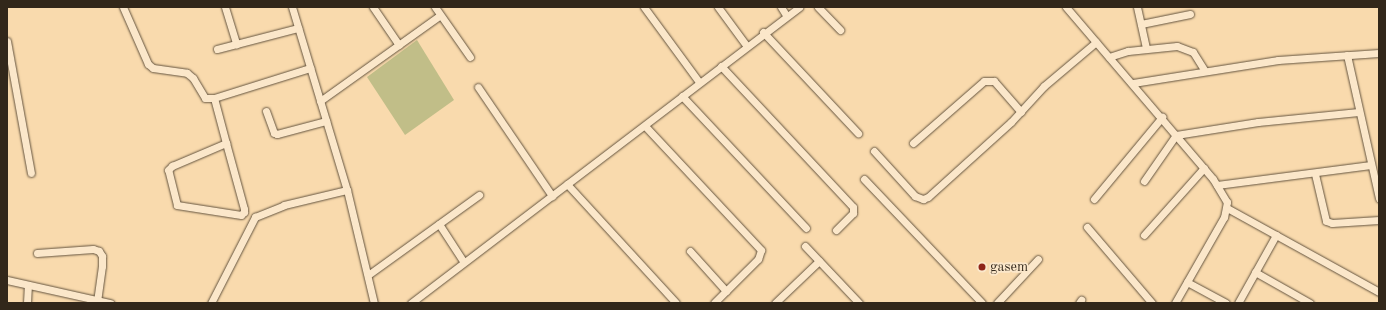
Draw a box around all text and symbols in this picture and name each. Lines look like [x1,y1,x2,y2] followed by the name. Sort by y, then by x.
[990,259,1028,275] place label: gasem
[977,262,987,272] marker: gasem

